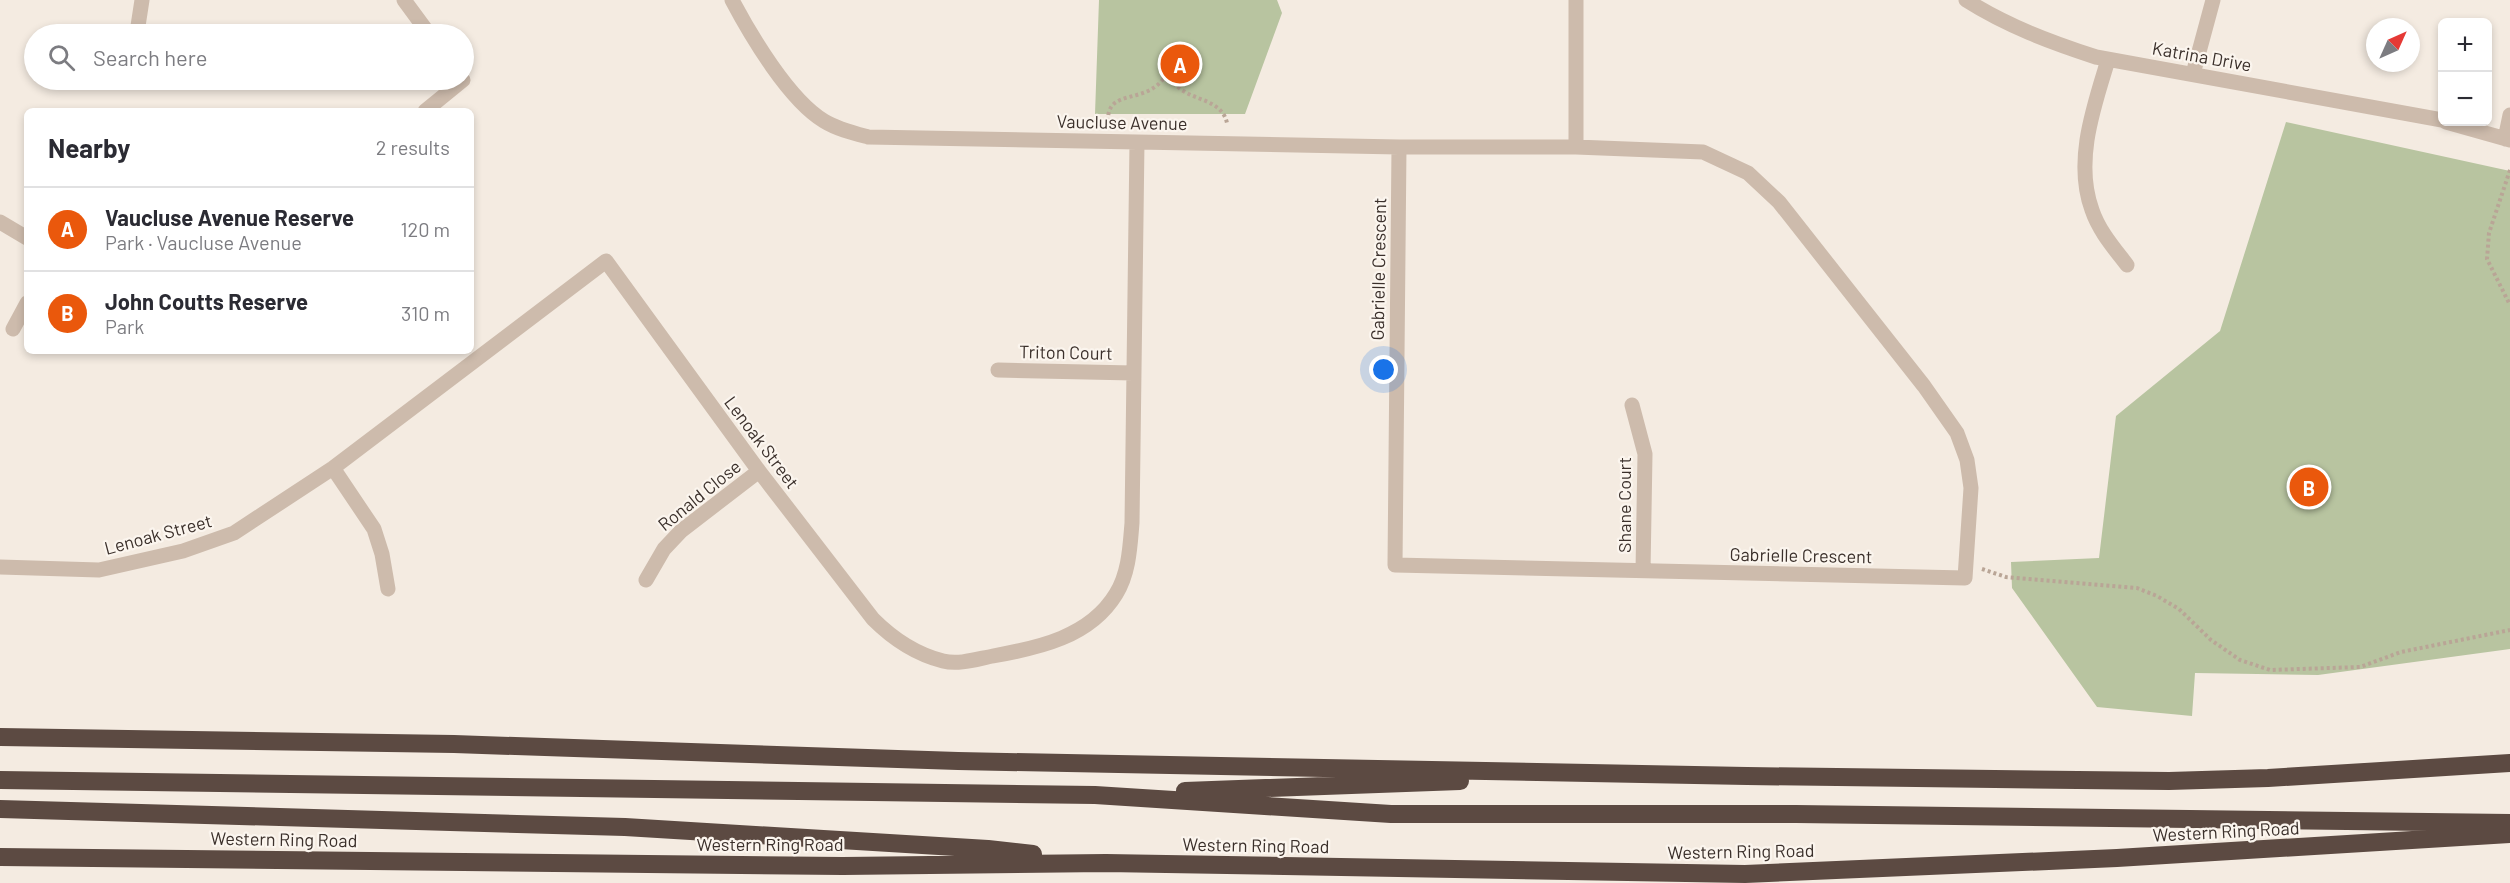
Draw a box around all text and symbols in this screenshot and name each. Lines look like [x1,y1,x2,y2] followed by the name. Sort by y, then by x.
[2366,18,2420,72] north arrow
[2438,18,2492,126] map controls
[2438,18,2492,72] button: +
[24,24,474,90] search box
[2151,36,2253,76] street label: Katrina Drive
[45,41,78,74] icon: search
[1160,42,1200,86] pin: A
[93,44,207,70] text: Search here
[2438,72,2492,126] button: −
[1056,110,1188,134] street label: Vaucluse Avenue
[48,132,130,163] text: Nearby
[376,135,450,159] text: 2 results
[1366,197,1390,341] street label: Gabrielle Crescent
[105,204,354,230] text: Vaucluse Avenue Reserve
[61,217,74,241] text: A
[400,217,450,241] text: 120 m
[105,230,302,254] text: Park · Vaucluse Avenue
[105,288,308,314] text: John Coutts Reserve
[61,301,74,325] text: B
[401,301,450,325] text: 310 m
[105,314,144,338] text: Park
[1019,340,1113,364] street label: Triton Court
[1369,355,1398,384] your location
[720,391,804,493] street label: Lenoak Street
[653,455,745,535] street label: Ronald Close
[1613,457,1635,553] street label: Shane Court
[2290,464,2328,510] pin: B
[102,509,214,559] street label: Lenoak Street
[1729,543,1873,567] street label: Gabrielle Crescent
[2152,816,2300,846] street label: Western Ring Road
[210,827,358,851] street label: Western Ring Road
[696,833,844,855] street label: Western Ring Road
[1182,833,1330,857] street label: Western Ring Road
[1667,839,1815,863] street label: Western Ring Road

